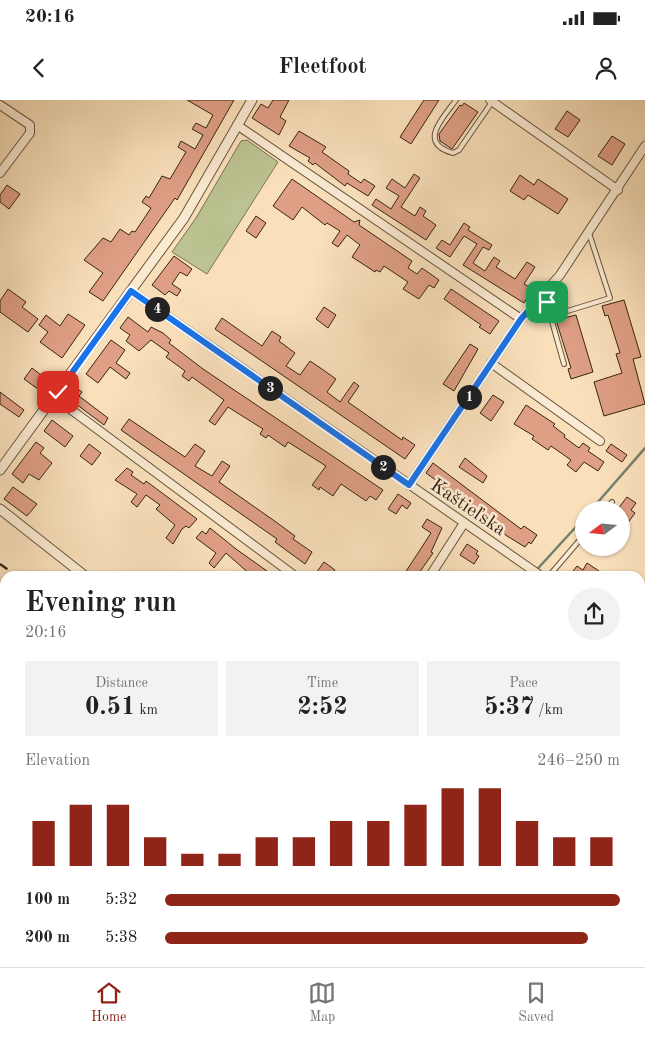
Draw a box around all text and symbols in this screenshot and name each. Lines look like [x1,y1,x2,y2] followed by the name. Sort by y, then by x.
[25,8,74,27] text: 20:16
[25,54,53,82] icon: back
[592,54,620,82] icon: person
[278,56,367,78] text: Fleetfoot
[526,281,568,323] pin
[533,288,561,316] icon: arrive
[144,296,170,322] pin: 4
[153,302,162,316] text: 4
[37,371,79,413] pin
[258,376,282,400] pin: 3
[44,378,72,406] icon: check
[266,381,275,395] text: 3
[456,384,482,410] pin: 1
[465,390,474,404] text: 1
[370,454,396,480] pin: 2
[379,460,388,474] text: 2
[426,476,509,540] street label: Kaštieľska
[575,501,630,556] north arrow
[575,501,630,556] map controls
[568,588,620,640] button: share
[25,590,177,618] text: Evening run
[25,625,67,641] text: 20:16
[95,676,148,690] text: Distance
[307,676,338,690] text: Time
[509,676,538,690] text: Pace
[85,695,136,720] text: 0.51
[297,695,348,720] text: 2:52
[484,695,534,720] text: 5:37
[136,703,158,717] text: km
[534,703,563,717] text: /km
[25,753,90,769] text: Elevation
[537,753,620,769] text: 246–250 m
[25,892,70,908] text: 100 m
[105,892,137,908] text: 5:32
[25,930,70,946] text: 200 m
[105,930,137,946] text: 5:38
[91,979,127,1026] tab: Home
[308,979,336,1026] tab: Map
[518,979,554,1026] tab: Saved

